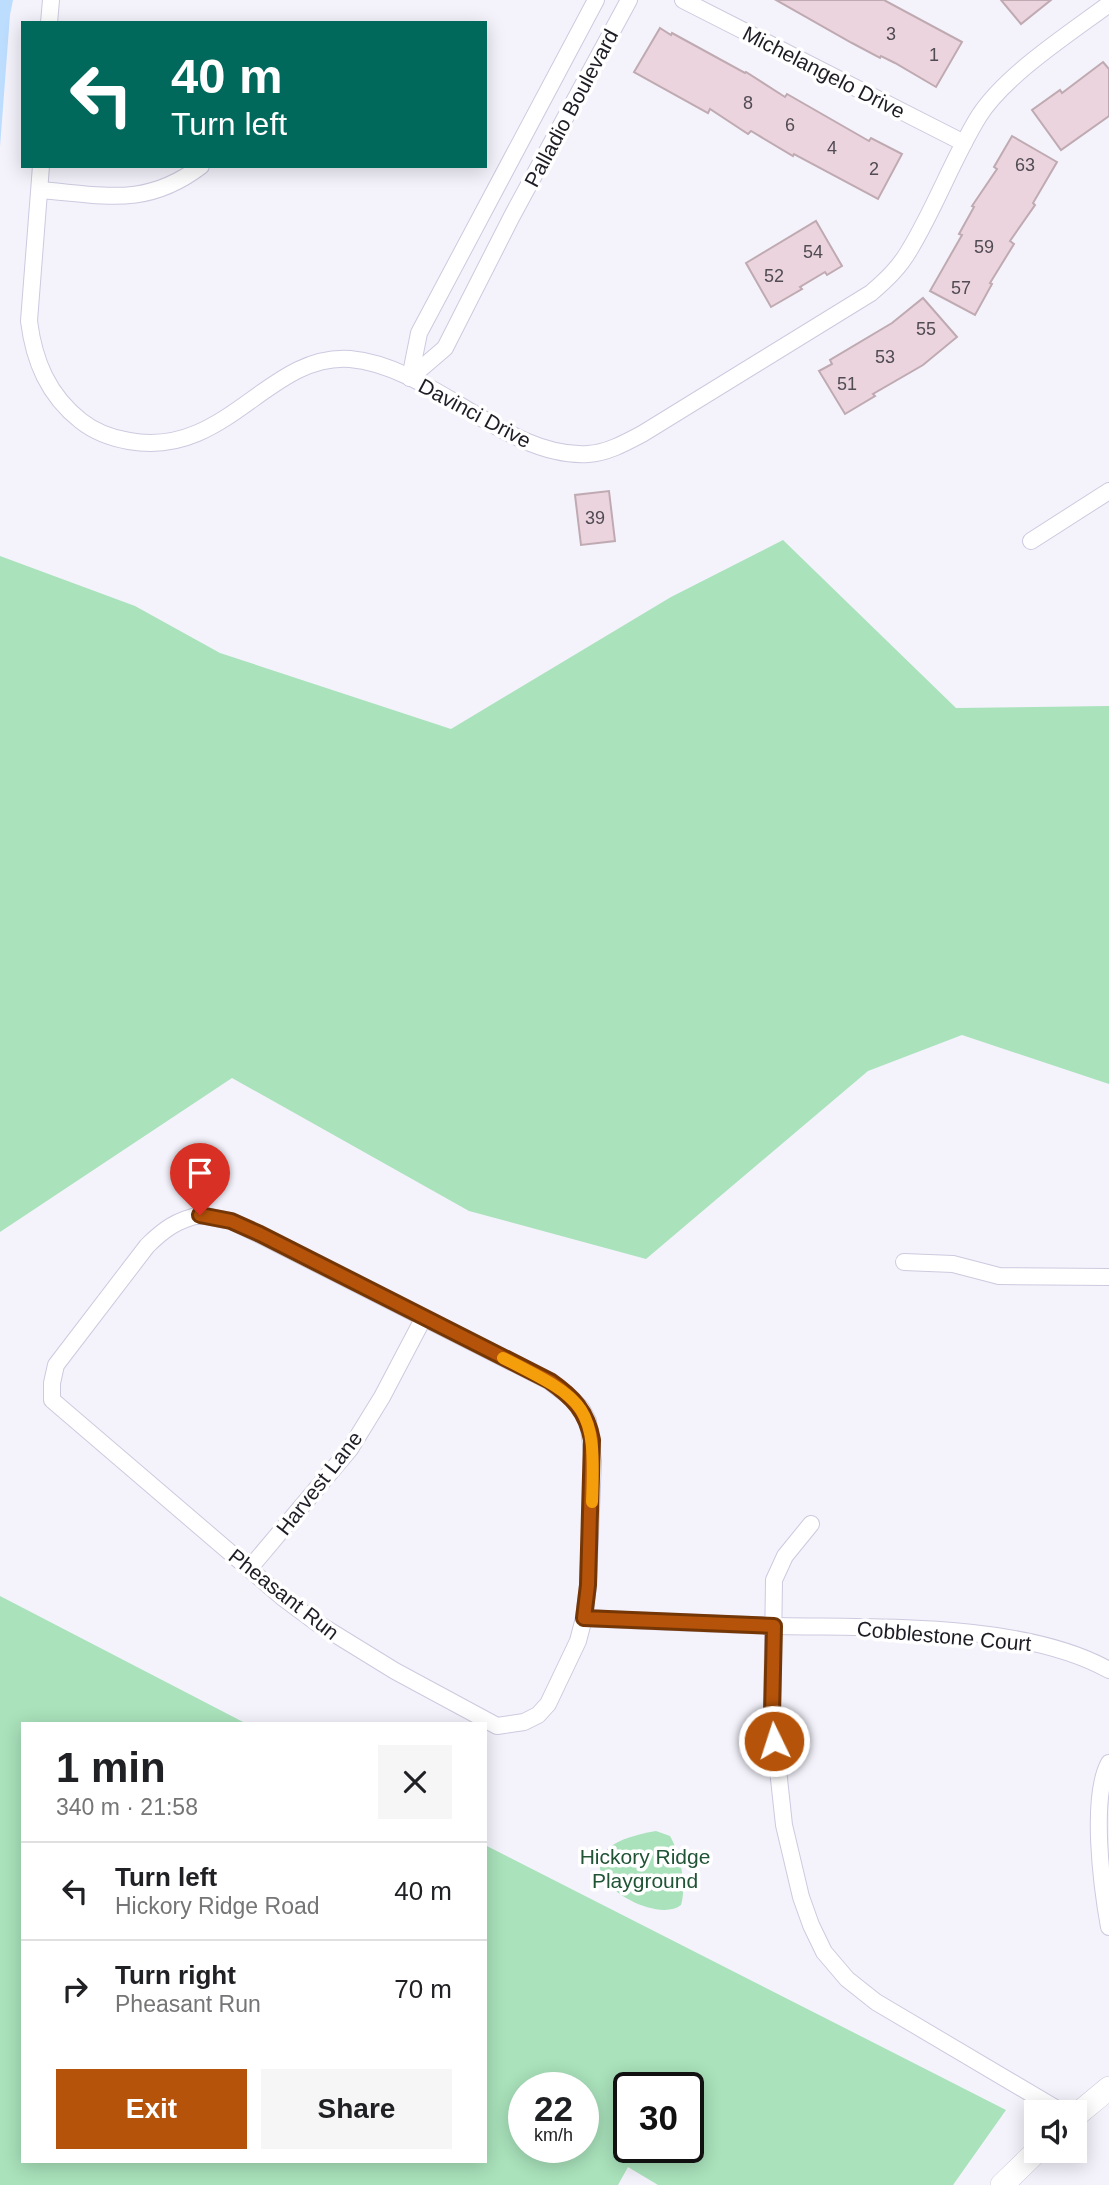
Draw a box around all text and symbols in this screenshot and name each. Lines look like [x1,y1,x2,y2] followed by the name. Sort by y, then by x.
[739,21,909,123] street label: Michelangelo Drive
[886,24,896,44] house number: 3
[520,25,622,191] street label: Palladio Boulevard
[929,45,939,65] house number: 1
[56,49,147,140] icon: left
[171,49,283,103] text: 40 m
[743,93,753,113] house number: 8
[171,106,287,142] text: Turn left
[785,115,795,135] house number: 6
[827,138,837,158] house number: 4
[1015,155,1035,175] house number: 63
[869,159,879,179] house number: 2
[974,237,994,257] house number: 59
[803,242,823,262] house number: 54
[764,266,784,286] house number: 52
[951,278,971,298] house number: 57
[916,319,936,339] house number: 55
[875,347,895,367] house number: 53
[415,374,535,452] street label: Davinci Drive
[837,374,857,394] house number: 51
[585,508,605,528] house number: 39
[170,1143,230,1215] pin
[181,1154,219,1192] icon: arrive
[271,1427,367,1539] street label: Harvest Lane
[224,1544,344,1644] street label: Pheasant Run
[856,1617,1032,1655] street label: Cobblestone Court
[737,1704,811,1778] position arrow
[56,1744,166,1791] text: 1 min
[378,1745,452,1819] button: close
[56,1794,198,1820] text: 340 m · 21:58
[580,1845,710,1892] park label: Hickory Ridge Playground
[115,1862,217,1892] text: Turn left
[56,1872,94,1910] icon: left
[394,1876,452,1906] text: 40 m
[115,1893,320,1919] text: Hickory Ridge Road
[115,1960,236,1990] text: Turn right
[56,1970,94,2008] icon: right
[394,1974,452,2004] text: 70 m
[115,1991,261,2017] text: Pheasant Run
[56,2069,247,2149] button: Exit
[261,2069,452,2149] button: Share
[613,2072,704,2163] speed limit sign: 30
[534,2089,573,2128] text: 22
[1024,2100,1087,2163] map controls
[1024,2100,1087,2163] button: sound
[534,2125,573,2145] text: km/h

